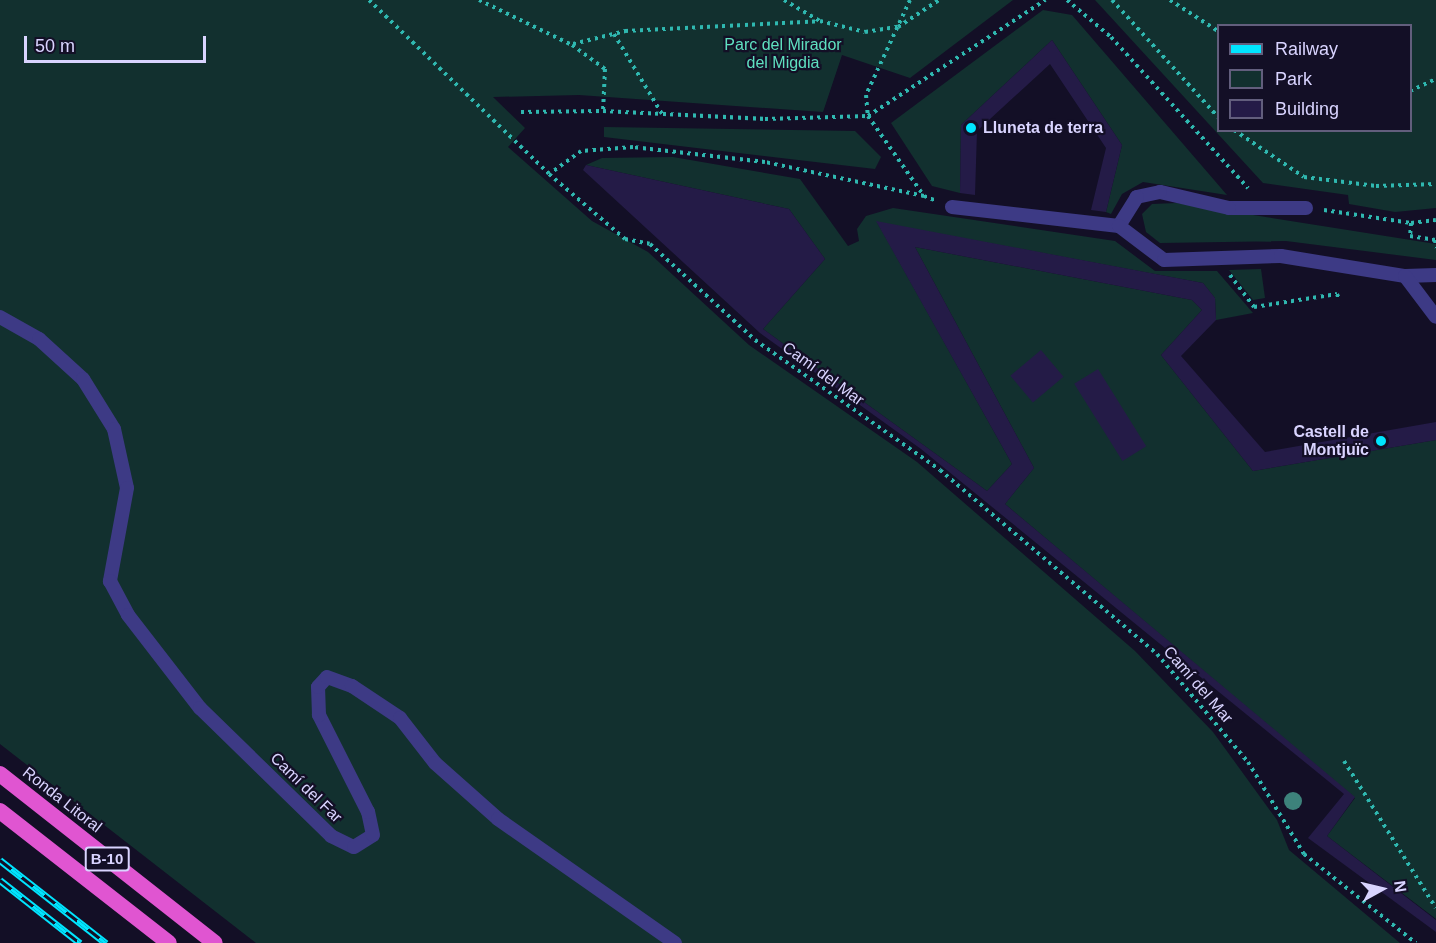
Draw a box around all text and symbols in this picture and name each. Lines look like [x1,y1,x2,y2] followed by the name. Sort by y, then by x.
[27,24,208,62] scale bar
[1217,24,1412,132] legend
[724,35,842,73] park label: Parc del Mirador del Migdia
[35,36,75,56] text: 50 m
[1275,39,1338,59] text: Railway
[1275,69,1312,89] text: Park
[1275,99,1339,119] text: Building
[983,118,1103,138] place label: Lluneta de terra
[964,121,978,135] marker: Lluneta de terra
[779,338,867,410] street label: Camí del Mar
[1293,422,1369,460] place label: Castell de Montjuïc
[1374,434,1388,448] marker: Castell de Montjuïc
[1159,642,1237,728] street label: Camí del Mar
[266,749,346,827] street label: Camí del Far
[19,763,105,837] street label: Ronda Litoral
[84,847,130,871] road number: B-10
[1352,859,1412,919] north arrow
[1391,880,1410,893] text: N

